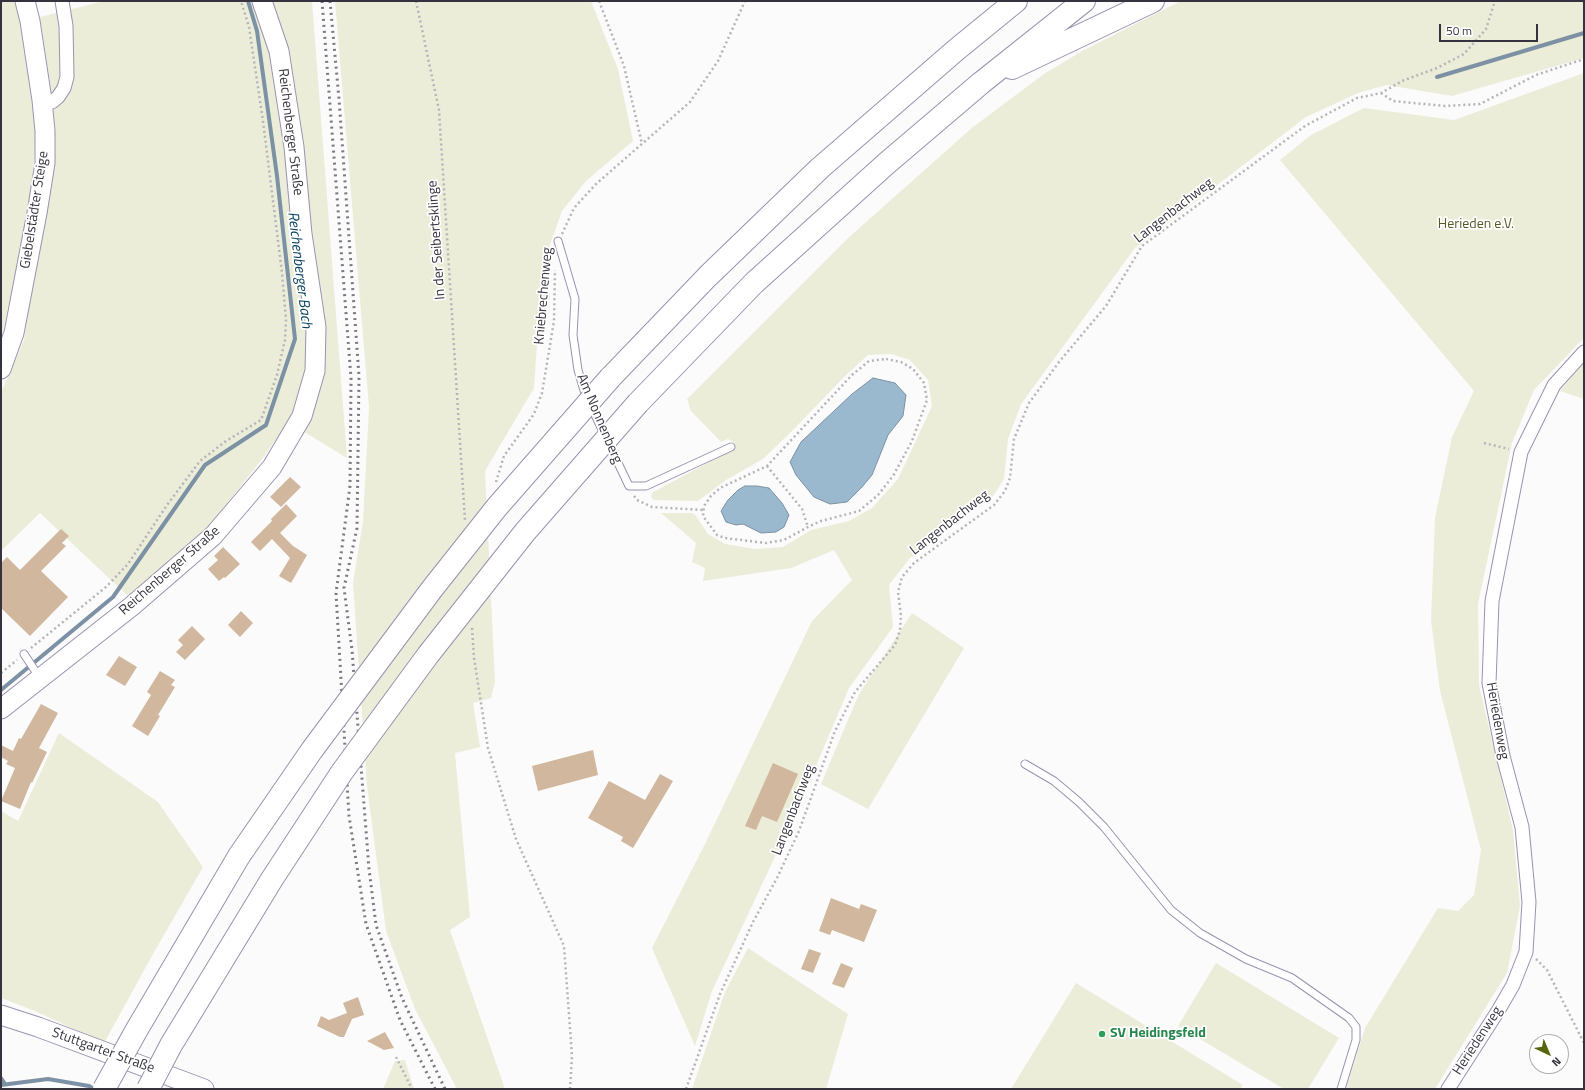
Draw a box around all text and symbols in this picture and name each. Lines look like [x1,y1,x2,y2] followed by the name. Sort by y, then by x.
[1441,16,1540,42] scale bar
[1446,21,1472,40] text: 50 m
[274,68,306,196] street label: Reichenberger Straße
[17,150,53,270] street label: Giebelstädter Steige
[1131,175,1217,247] street label: Langenbachweg
[424,180,450,300] street label: In der Seibertsklinge
[283,211,315,329] water label: Reichenberger Bach
[1438,217,1514,233] park label: Herieden e.V.
[531,247,557,345] street label: Kniebrechenweg
[573,372,625,466] street label: Am Nonnenberg
[907,487,993,559] street label: Langenbachweg
[116,523,224,619] street label: Reichenberger Straße
[1482,681,1512,761] street label: Heriedenweg
[769,762,819,858] street label: Langenbachweg
[1450,1004,1506,1078] street label: Heriedenweg
[49,1025,157,1077] street label: Stuttgarter Straße
[1110,1026,1206,1042] place label: SV Heidingsfeld
[1097,1029,1107,1039] marker: SV Heidingsfeld
[1529,1034,1569,1074] north arrow
[1548,1054,1565,1070] text: N

